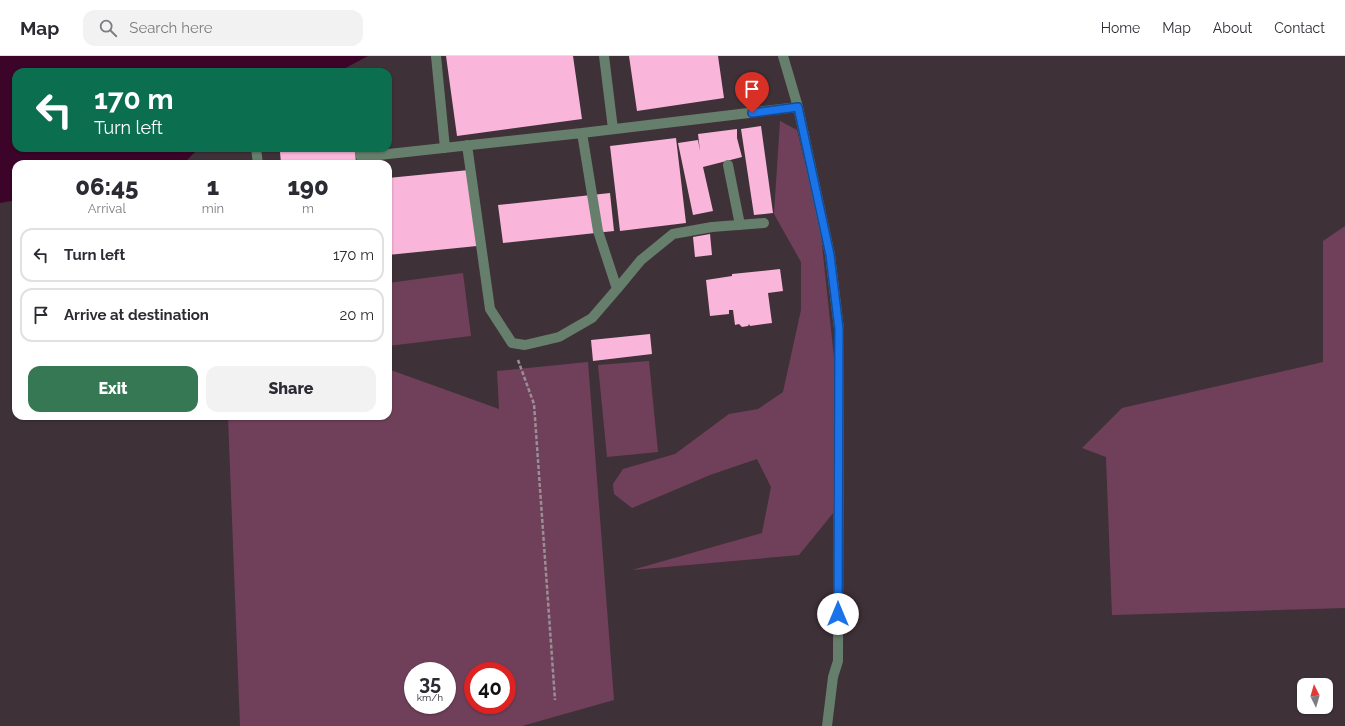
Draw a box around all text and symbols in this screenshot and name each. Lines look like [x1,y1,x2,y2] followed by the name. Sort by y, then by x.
[83,10,363,46] search box
[20,17,59,39] text: Map
[97,17,119,39] icon: search
[129,19,213,37] text: Search here
[1101,20,1140,36] text: Home
[1162,20,1191,36] text: Map
[1213,20,1252,36] text: About
[1274,20,1325,36] text: Contact
[735,72,769,113] pin
[741,78,763,100] icon: arrive
[94,83,174,116] text: 170 m
[28,84,80,136] icon: left
[94,117,163,138] text: Turn left
[75,172,138,201] text: 06:45
[207,172,219,201] text: 1
[287,172,329,201] text: 190
[88,201,126,216] text: Arrival
[202,201,224,216] text: min
[302,201,314,216] text: m
[30,244,52,266] icon: left
[64,246,125,264] text: Turn left
[333,246,374,264] text: 170 m
[30,304,52,326] icon: arrive
[64,306,209,324] text: Arrive at destination
[339,306,374,324] text: 20 m
[28,366,198,412] button: Exit
[206,366,376,412] button: Share
[817,593,859,635] position arrow
[464,662,516,714] speed limit sign: 40
[419,671,441,695] text: 35
[1297,678,1333,714] north arrow
[1297,678,1333,714] map controls
[417,692,443,703] text: km/h

